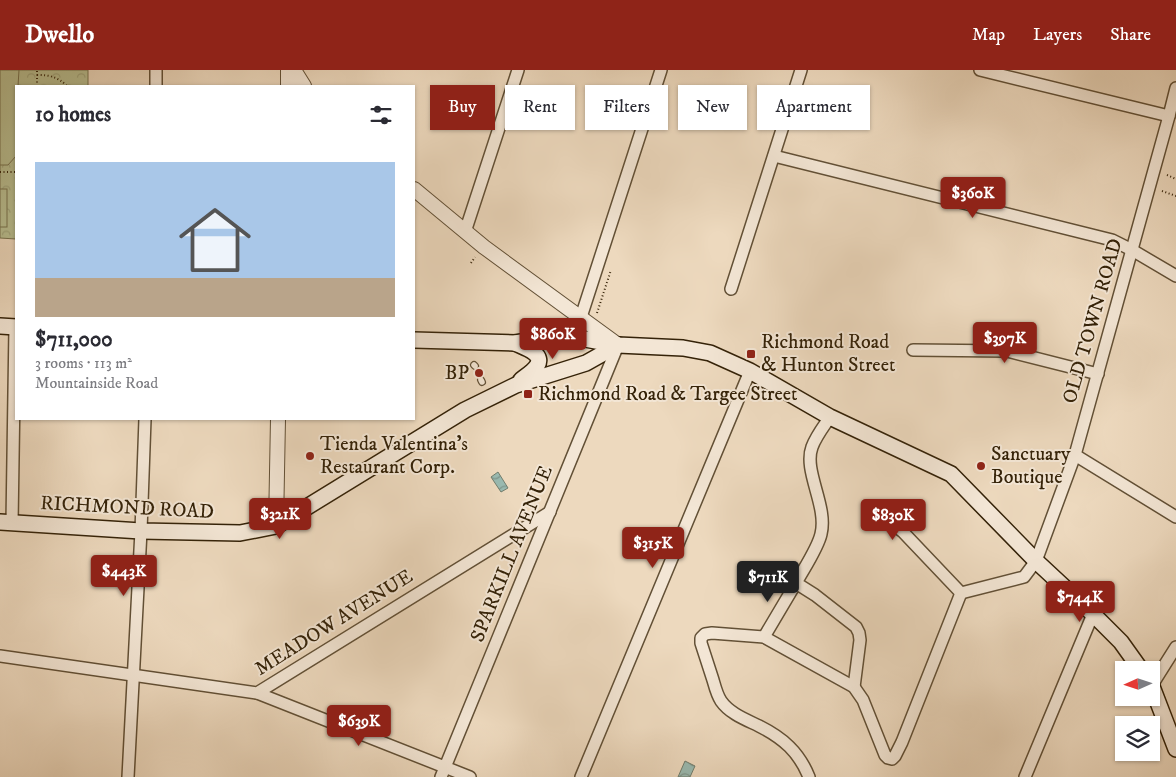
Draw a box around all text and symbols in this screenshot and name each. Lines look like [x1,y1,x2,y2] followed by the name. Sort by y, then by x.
[25,20,94,50] text: Dwello
[972,24,1005,46] text: Map
[1033,24,1082,46] text: Layers
[1110,24,1151,46] text: Share
[430,85,495,130] chip: Buy
[505,85,575,130] chip: Rent
[585,85,668,130] chip: Filters
[678,85,747,130] chip: New
[757,85,870,130] chip: Apartment
[367,101,395,129] icon: filters
[35,102,111,128] text: 10 homes
[938,176,1008,219] pin: $360K
[952,183,994,203] text: $360K
[170,195,260,285] icon: home
[1057,236,1129,406] street label: OLD TOWN ROAD
[518,318,588,360] pin: $860K
[970,322,1040,364] pin: $397K
[531,324,575,344] text: $860K
[35,327,113,353] text: $711,000
[984,328,1026,348] text: $397K
[761,330,895,378] place label: Richmond Road & Hunton Street
[745,348,757,360] marker: Richmond Road & Hunton Street
[35,353,132,373] text: 3 rooms · 113 m²
[445,361,469,386] place label: BP
[473,367,485,379] marker: BP
[35,373,158,393] text: Mountainside Road
[538,382,797,407] place label: Richmond Road & Targee Street
[522,388,534,400] marker: Richmond Road & Targee Street
[320,432,468,480] place label: Tienda Valentina's Restaurant Corp.
[991,442,1071,490] place label: Sanctuary Boutique
[304,450,316,462] marker: Tienda Valentina's Restaurant Corp.
[975,460,987,472] marker: Sanctuary Boutique
[465,462,559,646] street label: SPARKILL AVENUE
[40,491,215,525] street label: RICHMOND ROAD
[245,498,315,540] pin: $321K
[858,498,928,541] pin: $830K
[260,504,300,524] text: $321K
[872,505,914,525] text: $830K
[618,526,688,569] pin: $315K
[633,533,673,553] text: $315K
[89,554,159,597] pin: $443K
[733,560,803,603] pin: $711K
[102,561,146,581] text: $443K
[250,564,418,682] street label: MEADOW AVENUE
[748,567,788,587] text: $711K
[1045,580,1115,623] pin: $744K
[1057,587,1103,607] text: $744K
[1115,661,1160,706] north arrow
[1115,661,1160,761] map controls
[324,704,394,747] pin: $639K
[338,711,380,731] text: $639K
[1115,716,1160,761] button: layers

